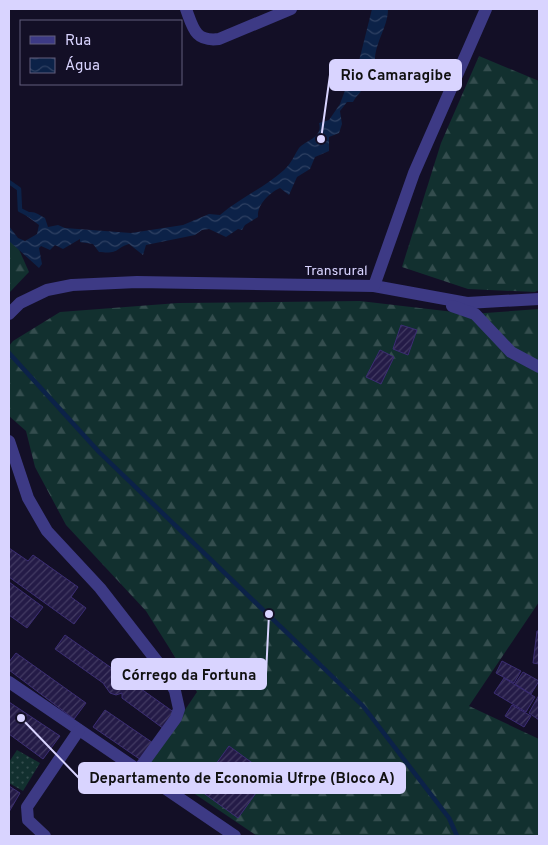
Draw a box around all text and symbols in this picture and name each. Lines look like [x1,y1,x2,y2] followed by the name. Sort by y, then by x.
[20,20,182,85] legend
[65,32,91,51] text: Rua
[65,56,100,76] text: Água
[330,60,461,90] callout: Rio Camaragibe
[341,67,451,86] text: Rio Camaragibe
[304,263,368,280] street label: Transrural
[112,659,266,689] callout: Córrego da Fortuna
[122,667,256,686] text: Córrego da Fortuna
[79,763,405,793] callout: Departamento de Economia Ufrpe (Bloco A)
[89,770,395,789] text: Departamento de Economia Ufrpe (Bloco A)

